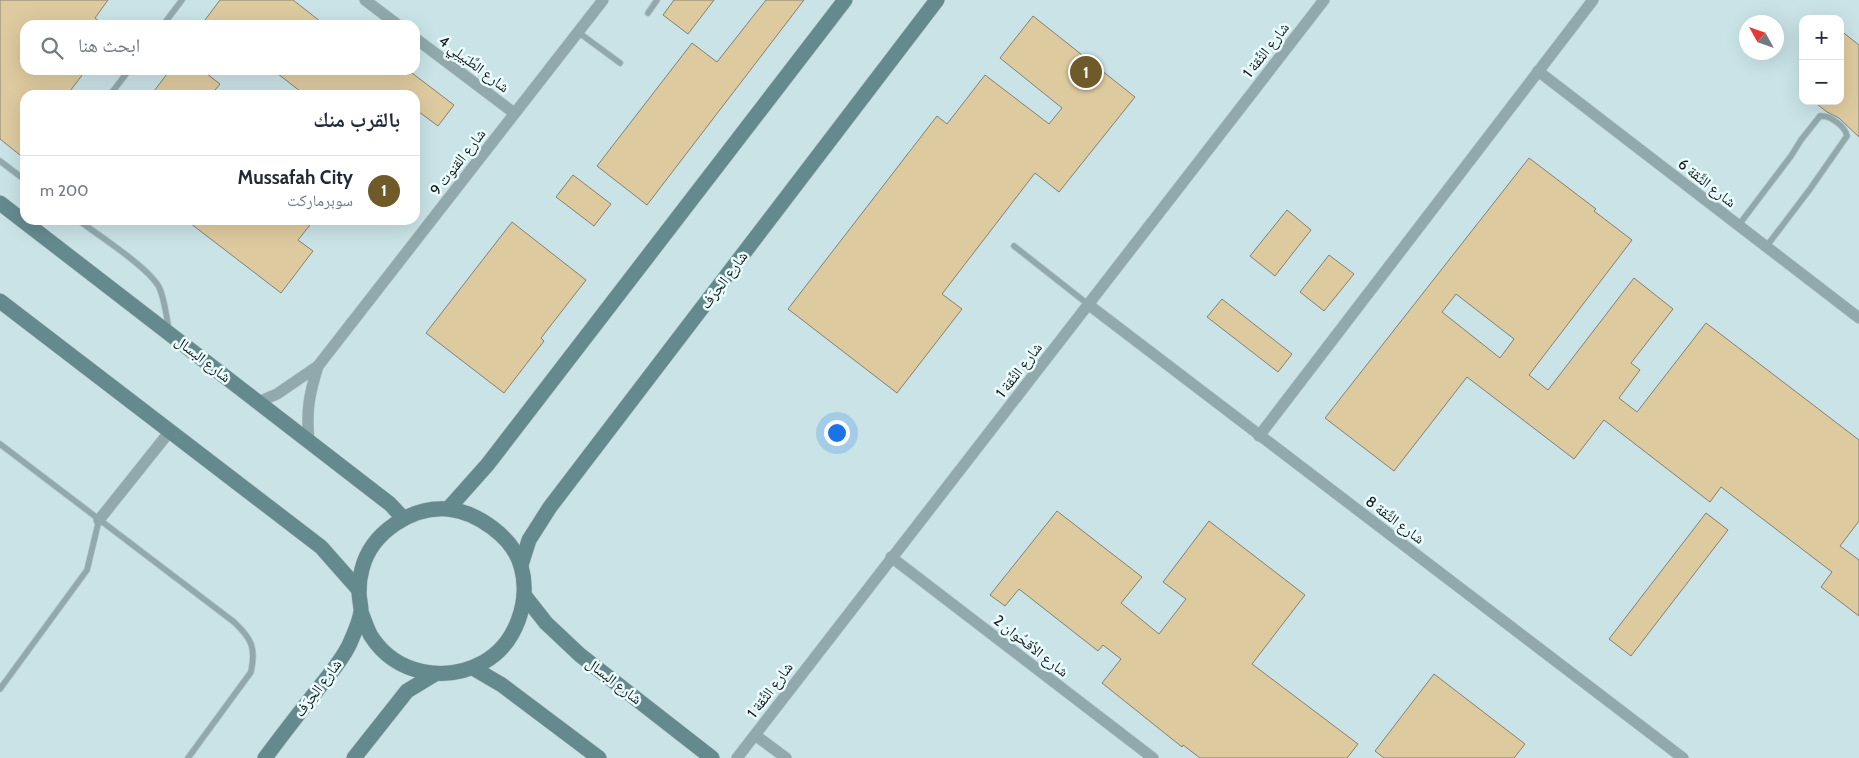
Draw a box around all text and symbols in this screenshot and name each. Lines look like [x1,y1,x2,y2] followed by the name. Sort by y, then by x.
[1739,15,1784,60] north arrow
[1799,15,1844,105] map controls
[1799,15,1844,60] button: +
[1239,19,1294,82] street label: شارع الثِّقة 1
[20,20,420,75] search box
[433,32,513,99] street label: شارع الطِّبَيلِي 4
[38,34,66,62] icon: search
[78,34,140,57] text: ابحث هنا
[1070,53,1102,91] pin: 1
[1799,60,1844,105] button: −
[313,107,400,132] text: بالقرب منك
[426,125,490,199] street label: شارع القنوت 9
[1674,155,1740,212] street label: شارع الثِّقة 6
[238,166,353,189] text: Mussafah City
[40,181,88,200] text: 200 m
[381,181,387,200] text: 1
[287,191,353,210] text: سوبرماركت
[697,248,752,313] street label: شارع الحِرَف
[171,332,235,387] street label: شارع البسال
[992,339,1047,402] street label: شارع الثِّقة 1
[824,420,850,446] your location
[1361,492,1428,549] street label: شارع الثِّقة 8
[989,611,1072,682] street label: شارع الأقحُوان 2
[582,654,646,709] street label: شارع البسال
[291,656,346,721] street label: شارع الحِرَف
[743,659,798,722] street label: شارع الثِّقة 1

